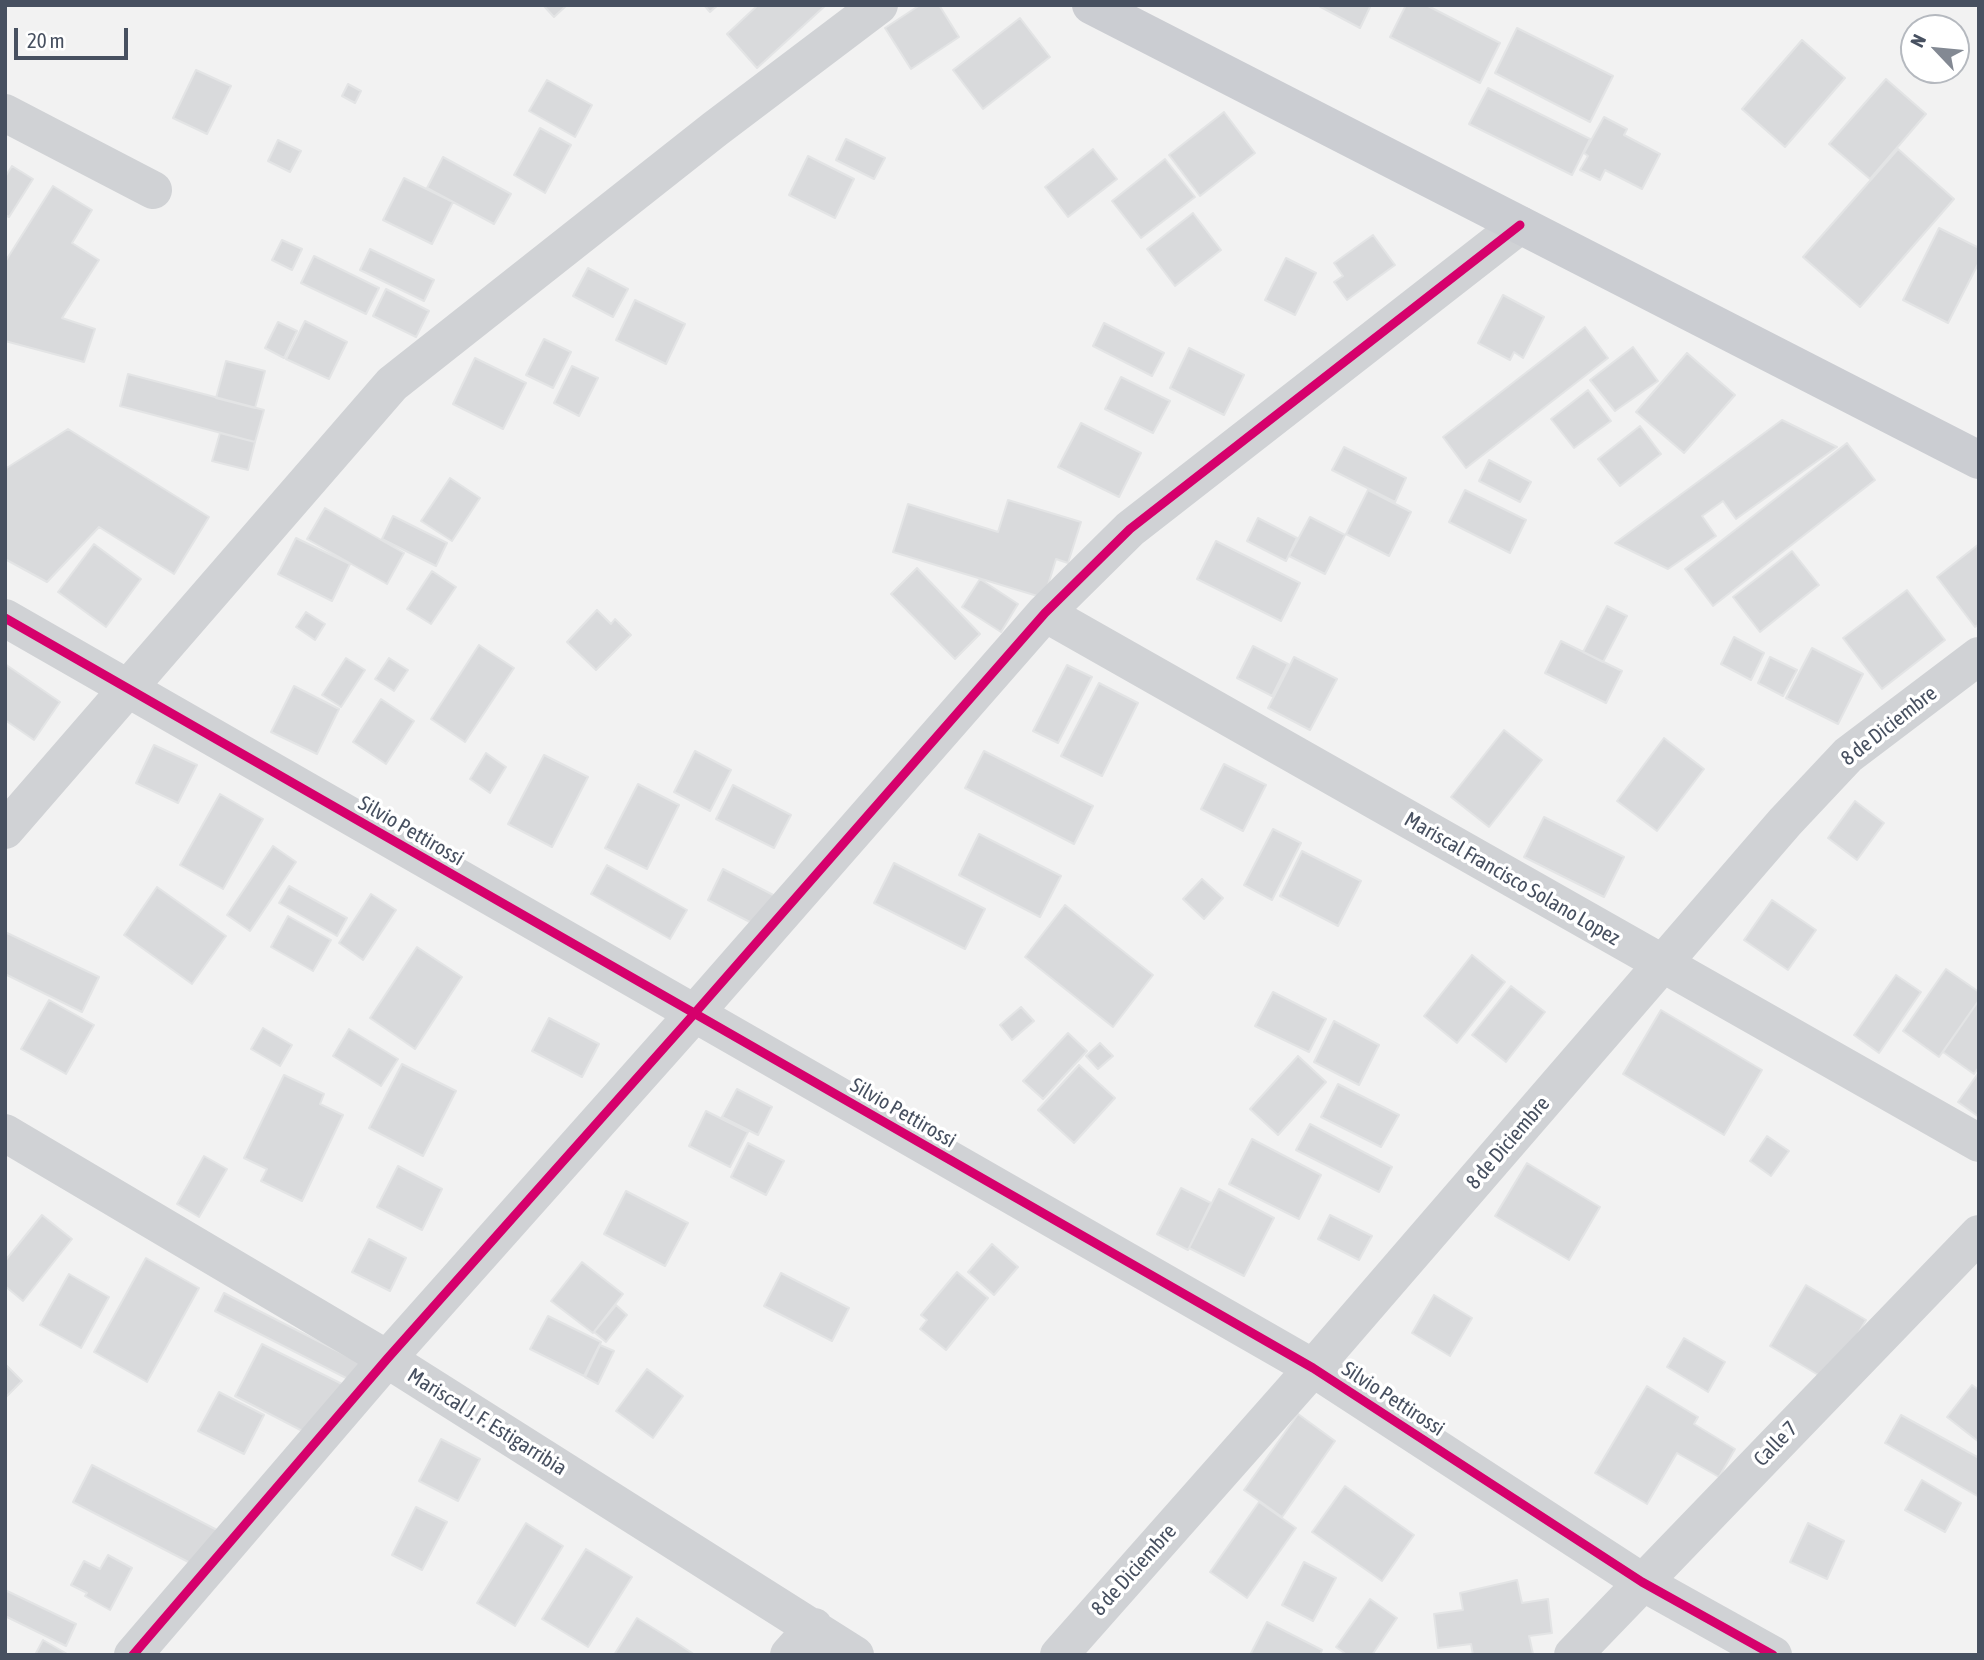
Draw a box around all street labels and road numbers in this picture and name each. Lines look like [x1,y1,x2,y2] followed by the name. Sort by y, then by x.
[1836,681,1942,771] street label: 8 de Diciembre
[354,791,468,871] street label: Silvio Pettirossi
[1400,807,1624,951] street label: Mariscal Francisco Solano Lopez
[846,1073,960,1153] street label: Silvio Pettirossi
[1461,1091,1555,1195] street label: 8 de Diciembre
[1337,1356,1449,1442] street label: Silvio Pettirossi
[403,1363,571,1481] street label: Mariscal J. F. Estigarribia
[1749,1416,1803,1472] street label: Calle 7
[1086,1519,1182,1621] street label: 8 de Diciembre

